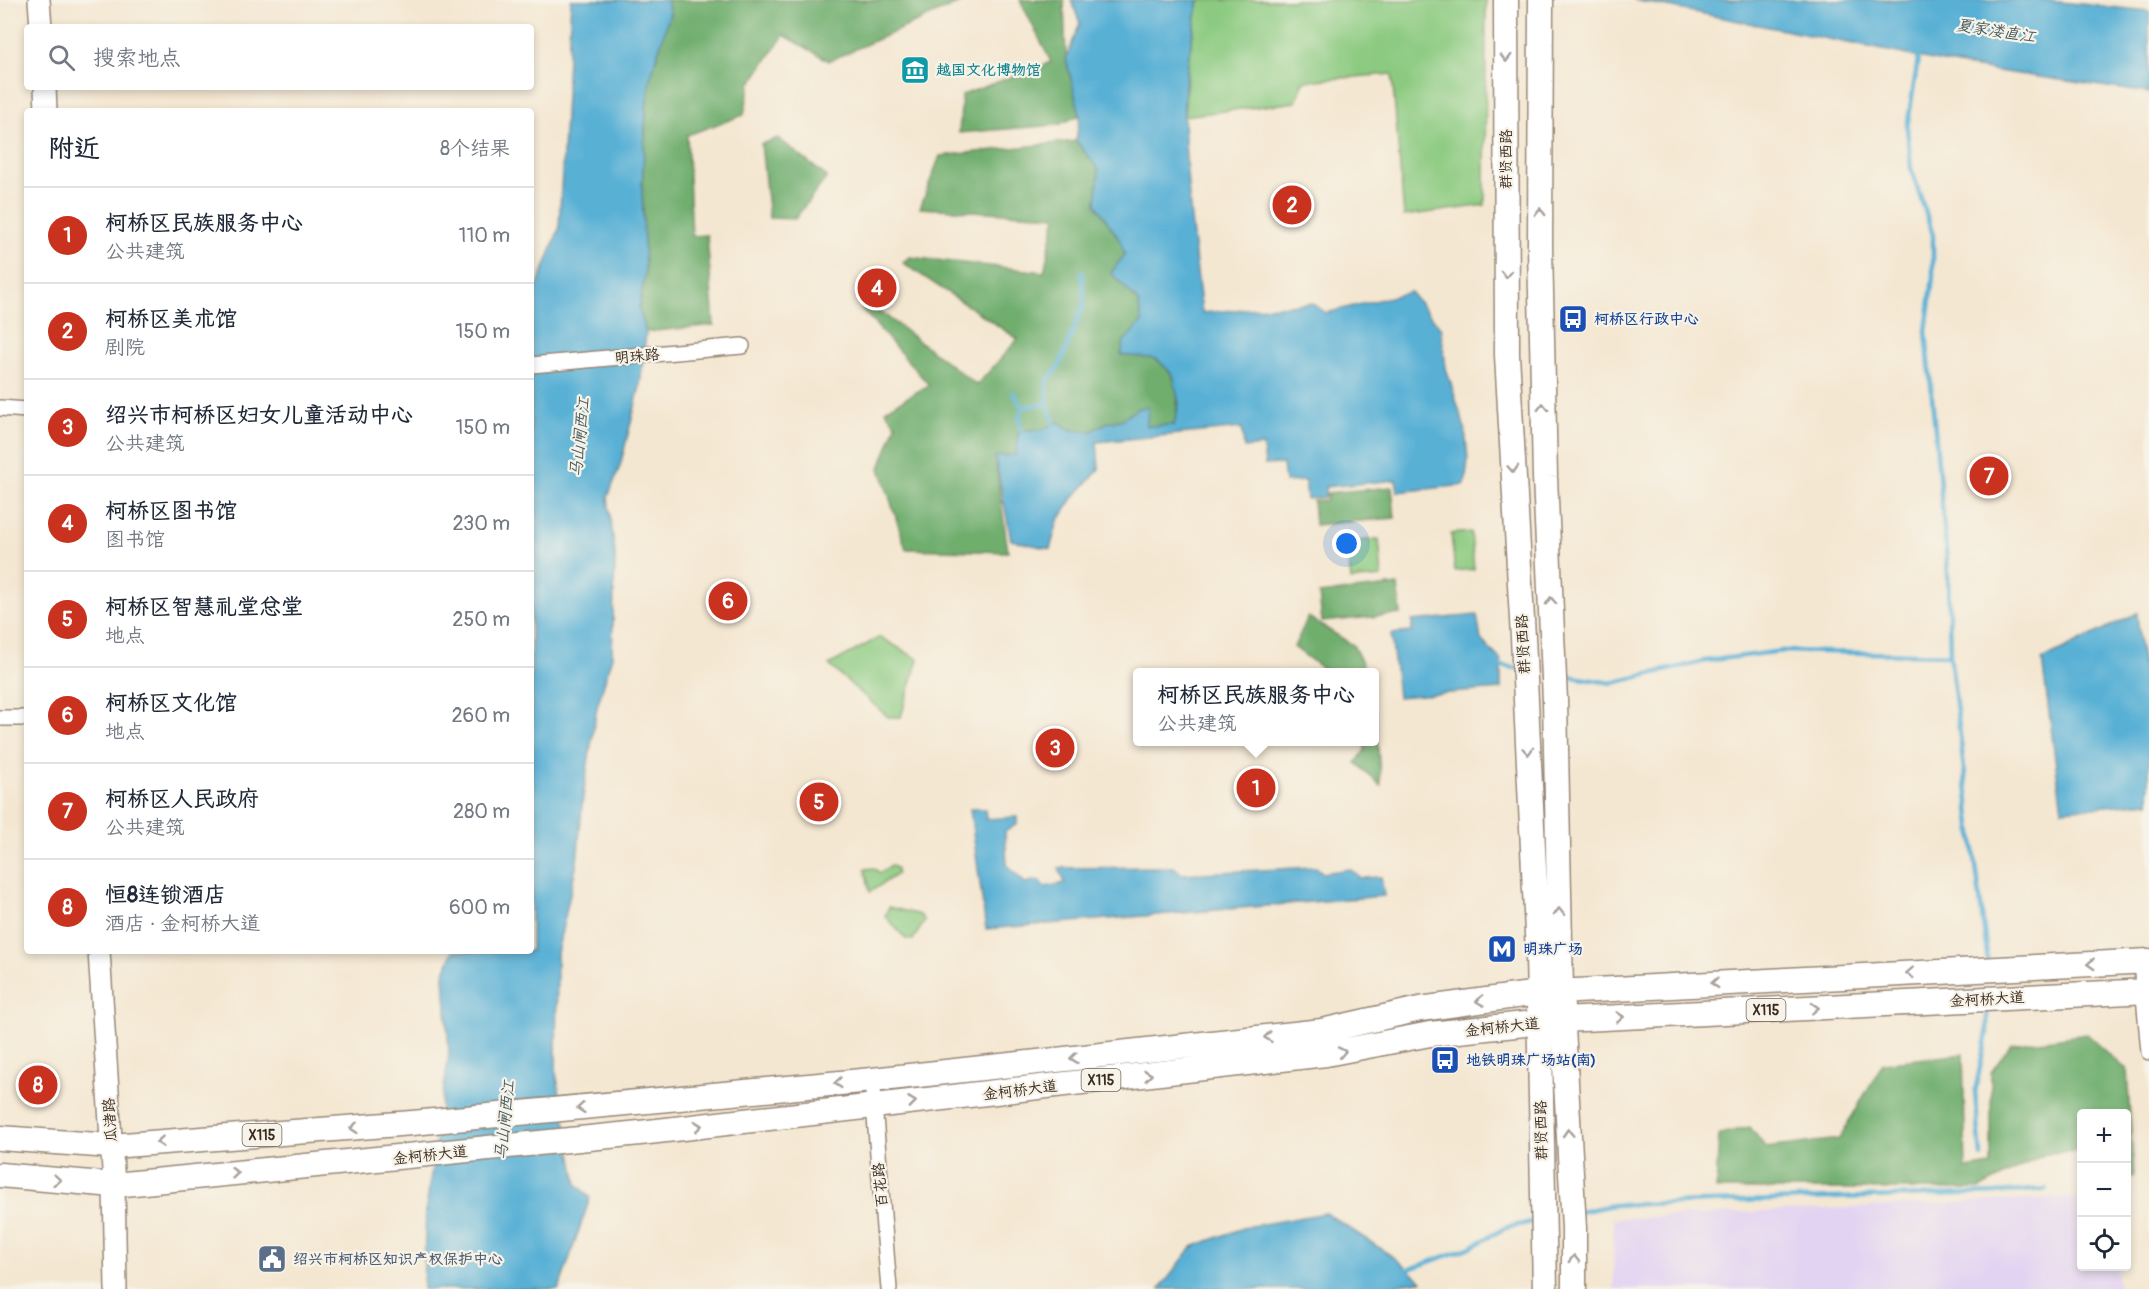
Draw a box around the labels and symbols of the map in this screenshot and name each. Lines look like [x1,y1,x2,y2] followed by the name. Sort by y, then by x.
[1955,15,2038,47] water label: 夏家溇直江
[899,54,931,86] museum icon: 越国文化博物馆
[1500,54,1512,63] one-way arrow
[936,61,1041,80] place label: 越国文化博物馆
[1497,129,1516,189] street label: 群贤西路
[1272,182,1312,228] pin: 2
[1534,207,1546,216] one-way arrow
[858,266,896,310] pin: 4
[1500,270,1512,279] one-way arrow
[1557,303,1589,335] bus stop icon: 柯桥区行政中心
[1594,310,1699,329] place label: 柯桥区行政中心
[614,345,660,368] street label: 明珠路
[566,395,594,478] water label: 马山闸西江
[1537,402,1550,411] one-way arrow
[1970,454,2008,498] pin: 7
[1507,465,1520,474] one-way arrow
[1332,529,1361,558] your location
[708,578,748,624] pin: 6
[1544,597,1557,606] one-way arrow
[1512,614,1535,674] street label: 群贤西路
[1036,726,1074,771] pin: 3
[1522,747,1535,756] one-way arrow
[1236,766,1276,810] pin: 1
[800,780,838,824] pin: 5
[1553,907,1565,916] one-way arrow
[1486,933,1518,965] metro station icon: 明珠广场
[1523,940,1583,959] place label: 明珠广场
[2086,958,2095,971] one-way arrow
[1905,967,1914,980] one-way arrow
[1711,977,1720,990] one-way arrow
[1949,988,2025,1011] street label: 金柯桥大道
[1476,994,1485,1007] one-way arrow
[1746,999,1786,1021] road number: X115
[1811,1001,1820,1014] one-way arrow
[1616,1011,1625,1024] one-way arrow
[1464,1014,1540,1041] street label: 金柯桥大道
[1263,1030,1272,1043] one-way arrow
[1429,1044,1461,1076] bus stop icon: 地铁明珠广场站(南)
[1336,1046,1346,1059] one-way arrow
[1069,1051,1078,1064] one-way arrow
[1466,1051,1596,1070] place label: 地铁明珠广场站(南)
[18,1062,57,1108] pin: 8
[1082,1069,1120,1091] road number: X115
[1143,1069,1153,1082] one-way arrow
[834,1076,843,1089] one-way arrow
[982,1076,1058,1104] street label: 金柯桥大道
[491,1078,519,1161] water label: 马山闸西江
[908,1096,917,1109] one-way arrow
[99,1097,122,1143] street label: 瓜渚路
[1531,1100,1552,1160] street label: 群贤西路
[577,1101,586,1114] one-way arrow
[693,1120,702,1133] one-way arrow
[349,1121,359,1134] one-way arrow
[242,1124,282,1146] road number: X115
[1562,1129,1575,1138] one-way arrow
[155,1135,164,1148] one-way arrow
[392,1142,468,1169] street label: 金柯桥大道
[869,1162,892,1208] street label: 百花路
[231,1167,240,1180] one-way arrow
[53,1173,62,1186] one-way arrow
[256,1243,288,1275] public building icon: 绍兴市柯桥区知识产权保护中心
[293,1250,503,1269] place label: 绍兴市柯桥区知识产权保护中心
[1568,1254,1580,1263] one-way arrow

